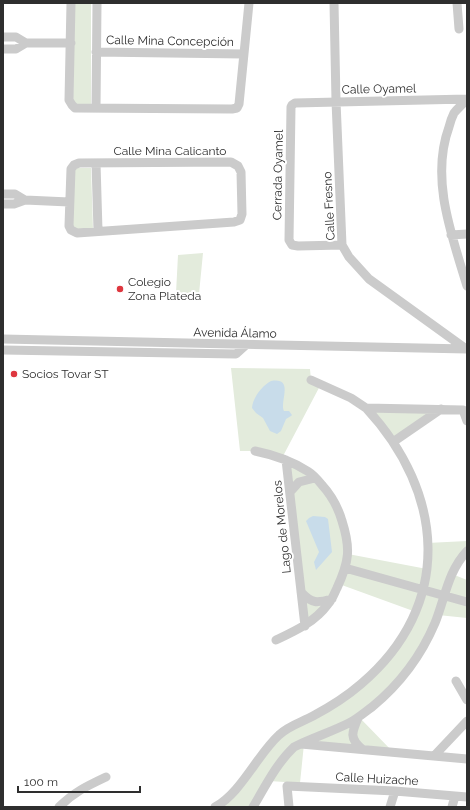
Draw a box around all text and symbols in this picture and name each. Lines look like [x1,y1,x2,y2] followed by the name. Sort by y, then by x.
[106,33,234,49] street label: Calle Mina Concepción
[342,81,417,97] street label: Calle Oyamel
[270,129,286,220] street label: Cerrada Oyamel
[114,144,226,158] street label: Calle Mina Calicanto
[320,171,338,241] street label: Calle Fresno
[128,275,201,303] place label: Colegio Zona Plateda
[115,284,125,294] marker: Colegio Zona Plateda
[193,325,277,341] street label: Avenida Álamo
[22,367,109,381] place label: Socios Tovar ST
[9,369,19,379] marker: Socios Tovar ST
[270,480,294,574] street label: Lago de Morelos
[18,768,140,794] scale bar
[335,770,419,788] street label: Calle Huizache
[24,775,58,789] text: 100 m

